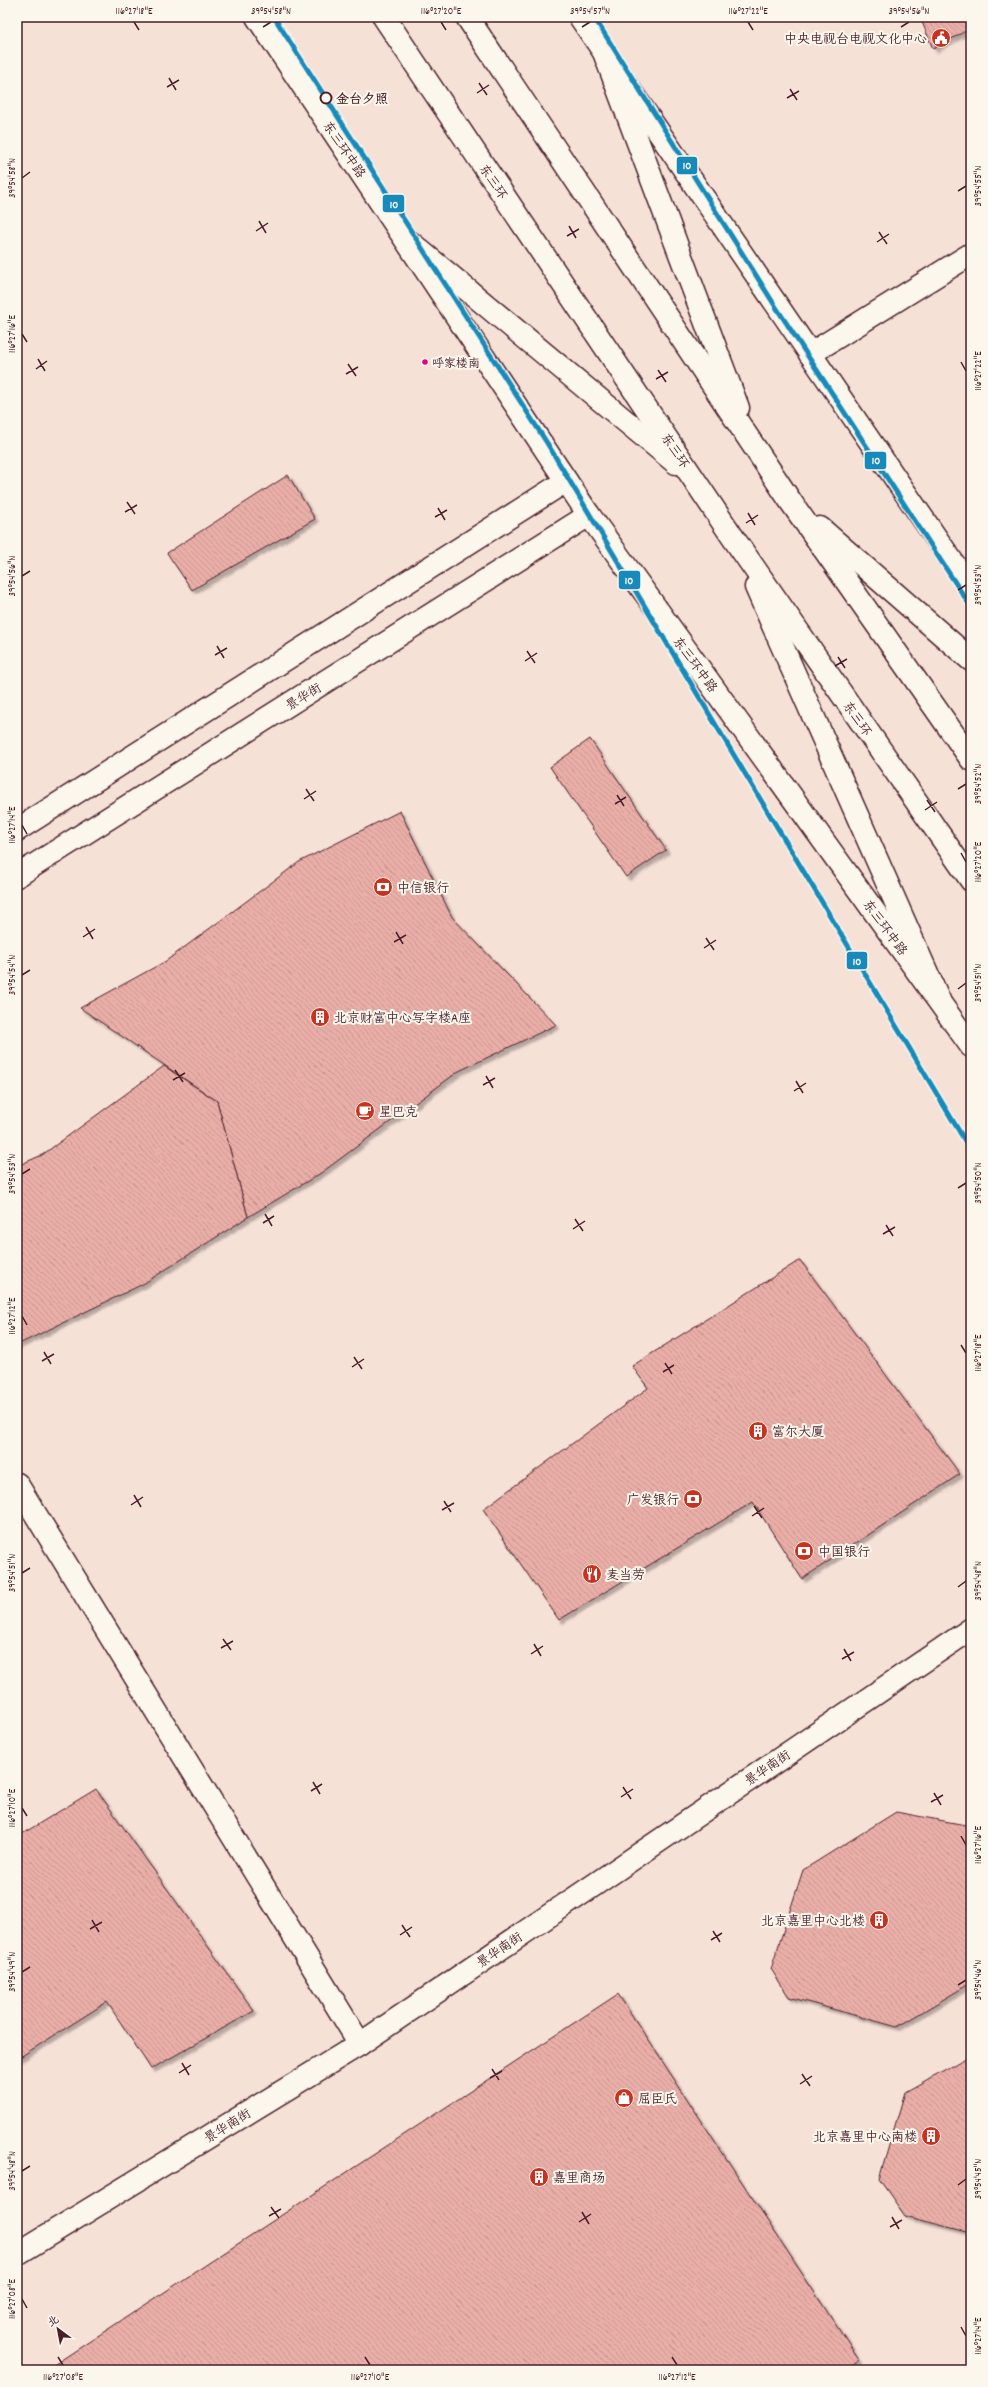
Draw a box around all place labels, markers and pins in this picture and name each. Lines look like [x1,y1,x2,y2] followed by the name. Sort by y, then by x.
[930,27,952,49] public building icon: 中央电视台电视文化中心
[784,31,927,50] place label: 中央电视台电视文化中心
[319,91,333,105] marker: 金台夕照
[336,91,388,110] place label: 金台夕照
[432,356,480,373] place label: 呼家楼南
[420,357,430,367] marker: 呼家楼南
[372,876,394,898] bank icon: 中信银行
[397,880,449,899] place label: 中信银行
[309,1006,331,1028] building icon: 北京财富中心写字楼A座
[334,1010,471,1029] place label: 北京财富中心写字楼A座
[354,1100,376,1122] cafe icon: 星巴克
[379,1104,418,1123] place label: 星巴克
[747,1420,769,1442] building icon: 富尔大厦
[772,1424,824,1443] place label: 富尔大厦
[682,1488,704,1510] bank icon: 广发银行
[627,1492,679,1511] place label: 广发银行
[793,1540,815,1562] bank icon: 中国银行
[818,1544,870,1563] place label: 中国银行
[581,1563,603,1585] restaurant icon: 麦当劳
[606,1567,645,1586] place label: 麦当劳
[868,1909,890,1931] building icon: 北京嘉里中心北楼
[761,1913,865,1932] place label: 北京嘉里中心北楼
[613,2087,635,2109] shop icon: 屈臣氏
[638,2091,677,2110] place label: 屈臣氏
[920,2125,942,2147] building icon: 北京嘉里中心南楼
[813,2129,917,2148] place label: 北京嘉里中心南楼
[528,2166,550,2188] building icon: 嘉里商场
[553,2170,605,2189] place label: 嘉里商场

